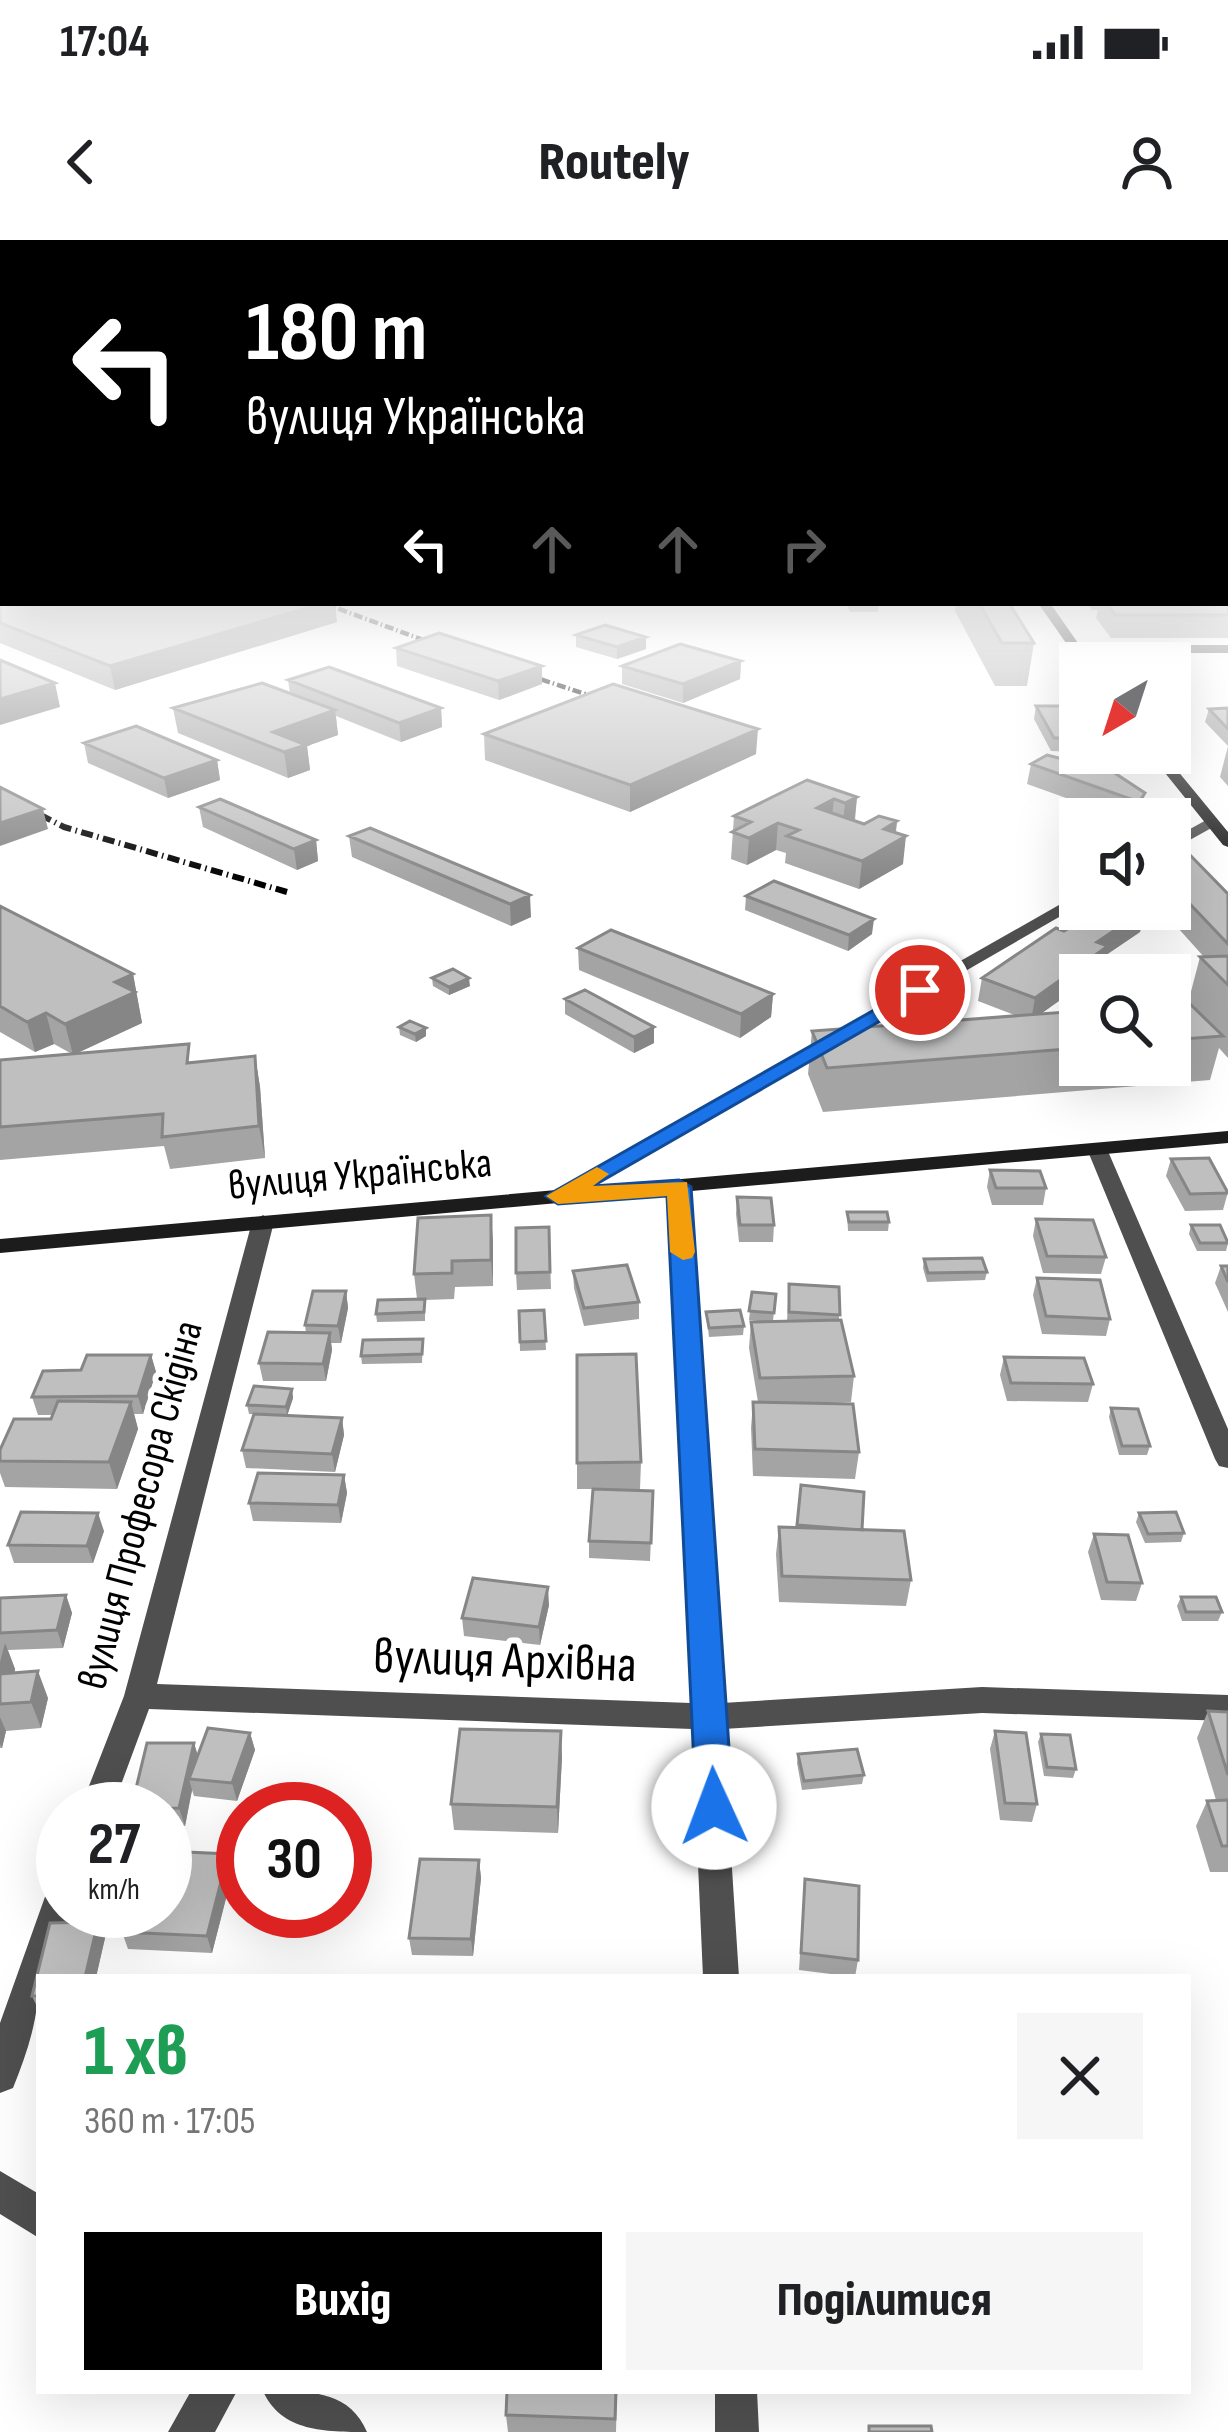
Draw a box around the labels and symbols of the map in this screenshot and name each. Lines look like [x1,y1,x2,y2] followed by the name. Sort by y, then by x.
[1059,642,1191,774] north arrow
[869,939,971,1041] pin
[226,1138,494,1212] street label: вулиця Українська
[67,1315,215,1695] street label: вулиця Професора Скідіна
[372,1626,638,1696] street label: вулиця Архівна
[651,1744,777,1870] position arrow
[216,1782,372,1938] speed limit sign: 30

